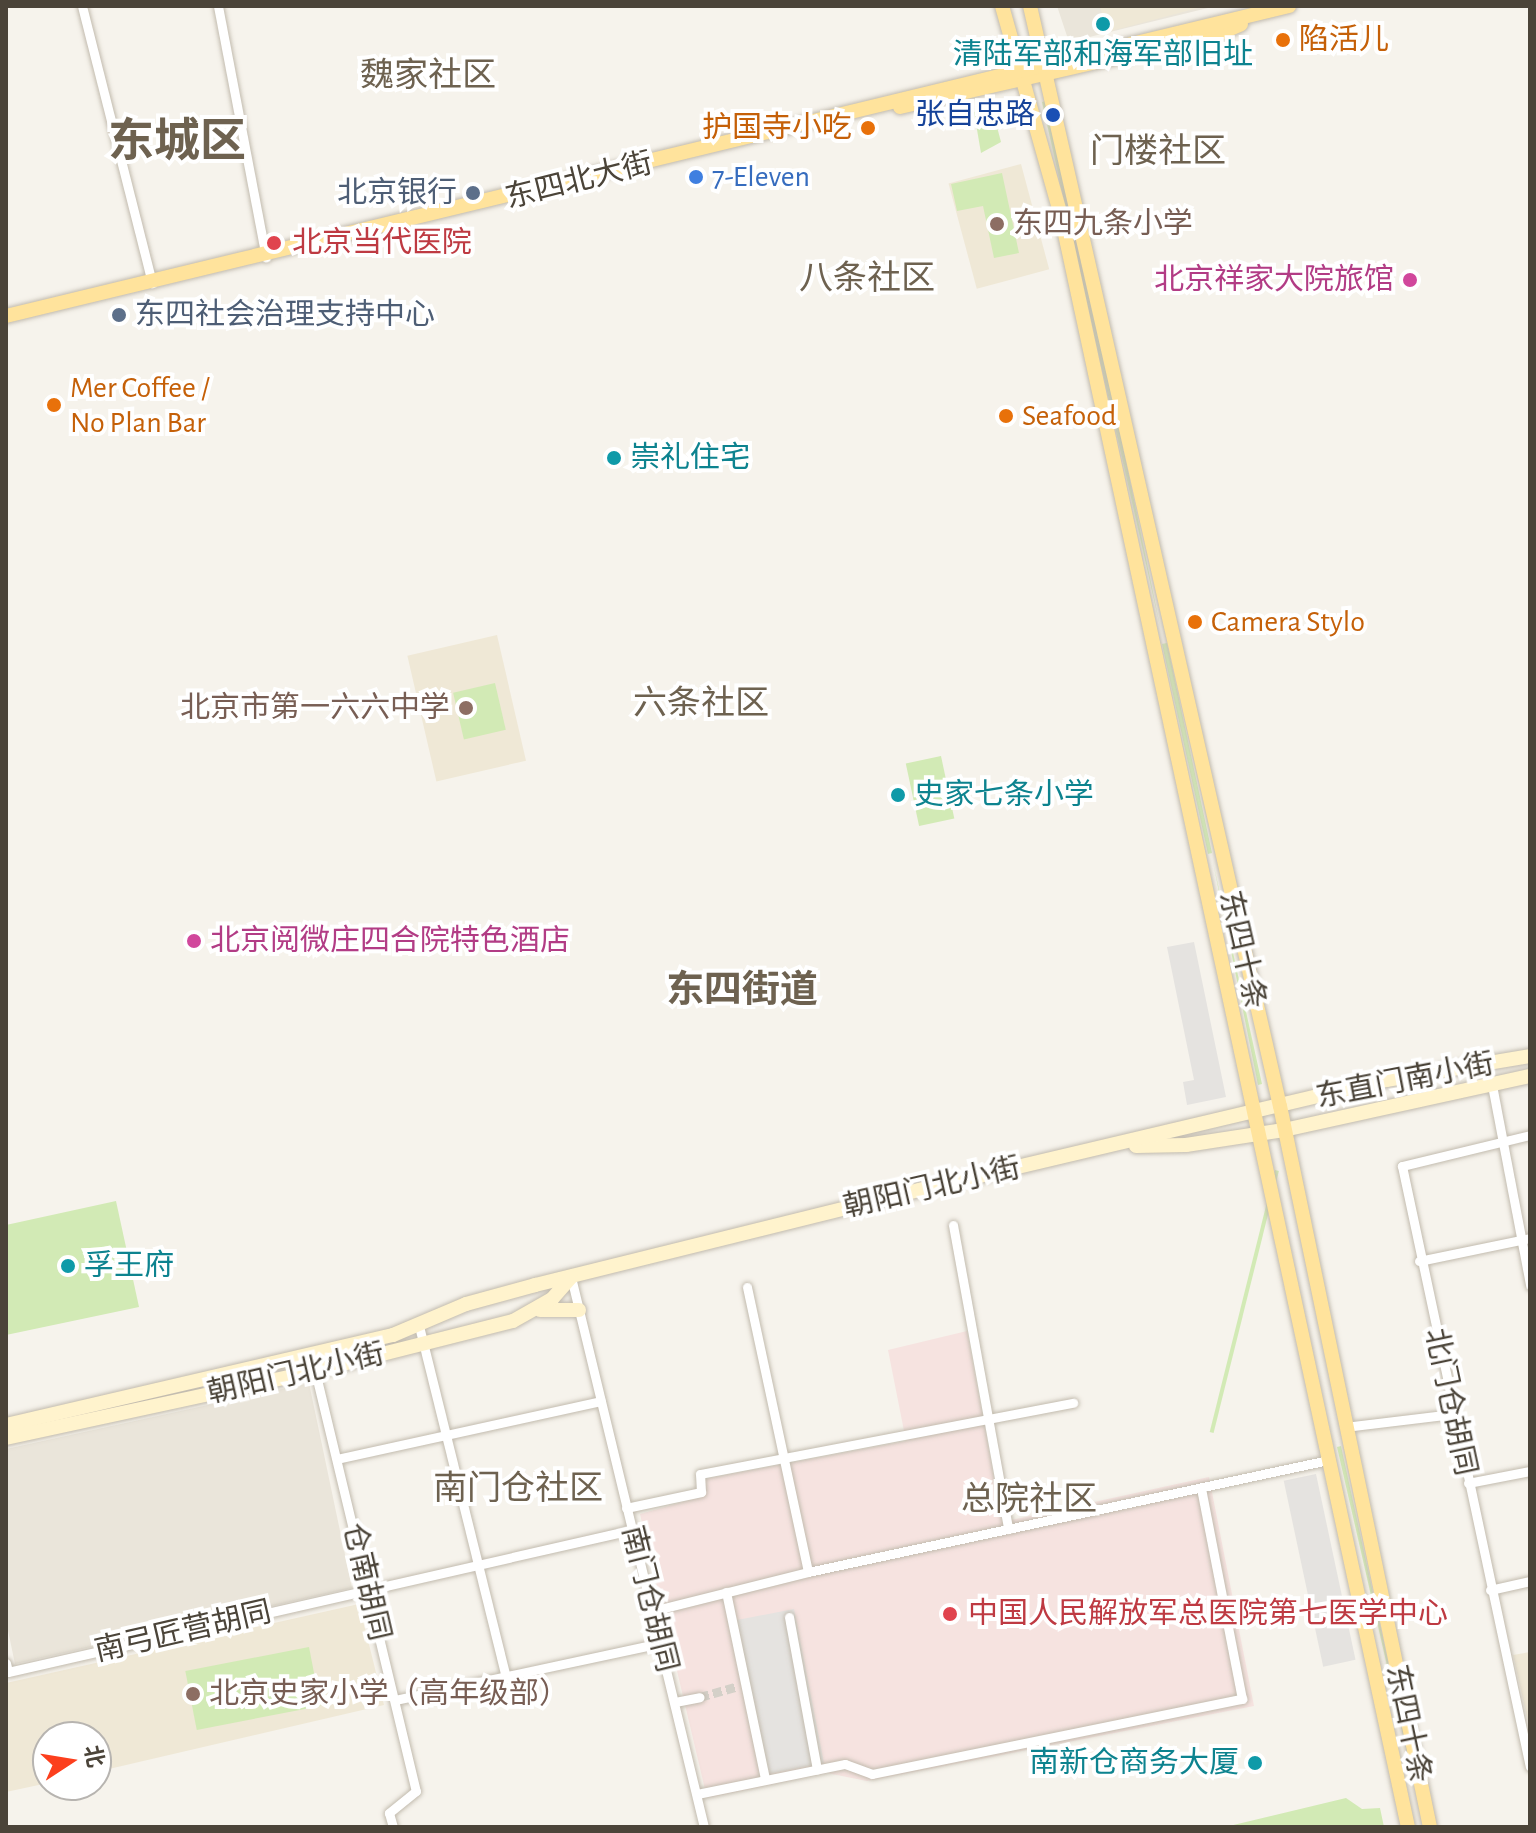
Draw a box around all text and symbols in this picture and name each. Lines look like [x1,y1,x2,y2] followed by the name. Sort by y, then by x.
[1094,15,1112,33] marker: 清陆军部和海军部旧址
[1299,22,1389,58] place label: 陷活儿
[1274,31,1292,49] marker: 陷活儿
[953,37,1253,73] place label: 清陆军部和海军部旧址
[360,57,496,97] district label: 魏家社区
[915,97,1035,133] place label: 张自忠路
[1042,104,1064,126] marker: 张自忠路
[702,110,852,146] place label: 护国寺小吃
[108,114,246,170] district label: 东城区
[859,119,877,137] marker: 护国寺小吃
[1090,133,1226,173] district label: 门楼社区
[502,145,656,217] street label: 东四北大街
[712,159,810,195] place label: 7-Eleven
[687,168,705,186] marker: 7-Eleven
[337,175,457,211] place label: 北京银行
[464,184,482,202] marker: 北京银行
[1013,206,1193,242] place label: 东四九条小学
[988,215,1006,233] marker: 东四九条小学
[292,225,472,261] place label: 北京当代医院
[263,232,285,254] marker: 北京当代医院
[799,260,935,300] district label: 八条社区
[1154,262,1394,298] place label: 北京祥家大院旅馆
[1401,271,1419,289] marker: 北京祥家大院旅馆
[135,297,435,333] place label: 东四社会治理支持中心
[110,306,128,324] marker: 东四社会治理支持中心
[70,370,209,440] place label: Mer Coffee / No Plan Bar
[45,396,63,414] marker: Mer Coffee / No Plan Bar
[1022,398,1116,434] place label: Seafood
[997,407,1015,425] marker: Seafood
[630,440,750,476] place label: 崇礼住宅
[605,449,623,467] marker: 崇礼住宅
[1211,604,1365,640] place label: Camera Stylo
[1186,613,1204,631] marker: Camera Stylo
[633,685,769,725] district label: 六条社区
[180,690,450,726] place label: 北京市第一六六中学
[457,699,475,717] marker: 北京市第一六六中学
[914,777,1094,813] place label: 史家七条小学
[889,786,907,804] marker: 史家七条小学
[1211,887,1273,1013] street label: 东四十条
[210,923,570,959] place label: 北京阅微庄四合院特色酒店
[185,932,203,950] marker: 北京阅微庄四合院特色酒店
[666,969,818,1015] district label: 东四街道
[1313,1046,1497,1116] street label: 东直门南小街
[840,1150,1024,1226] street label: 朝阳门北小街
[84,1248,174,1284] place label: 孚王府
[59,1257,77,1275] marker: 孚王府
[1417,1325,1483,1479] street label: 北门仓胡同
[204,1336,388,1412] street label: 朝阳门北小街
[433,1470,603,1510] district label: 南门仓社区
[961,1481,1097,1521] district label: 总院社区
[335,1519,397,1645] street label: 仓南胡同
[613,1522,685,1676] street label: 南门仓胡同
[91,1594,275,1670] street label: 南弓匠营胡同
[968,1596,1448,1632] place label: 中国人民解放军总医院第七医学中心
[939,1603,961,1625] marker: 中国人民解放军总医院第七医学中心
[1378,1662,1438,1786] street label: 东四十条
[209,1676,569,1712] place label: 北京史家小学（高年级部）
[184,1685,202,1703] marker: 北京史家小学（高年级部）
[32,1721,112,1801] north arrow
[80,1743,107,1769] text: 北
[1029,1745,1239,1781] place label: 南新仓商务大厦
[1246,1754,1264,1772] marker: 南新仓商务大厦

